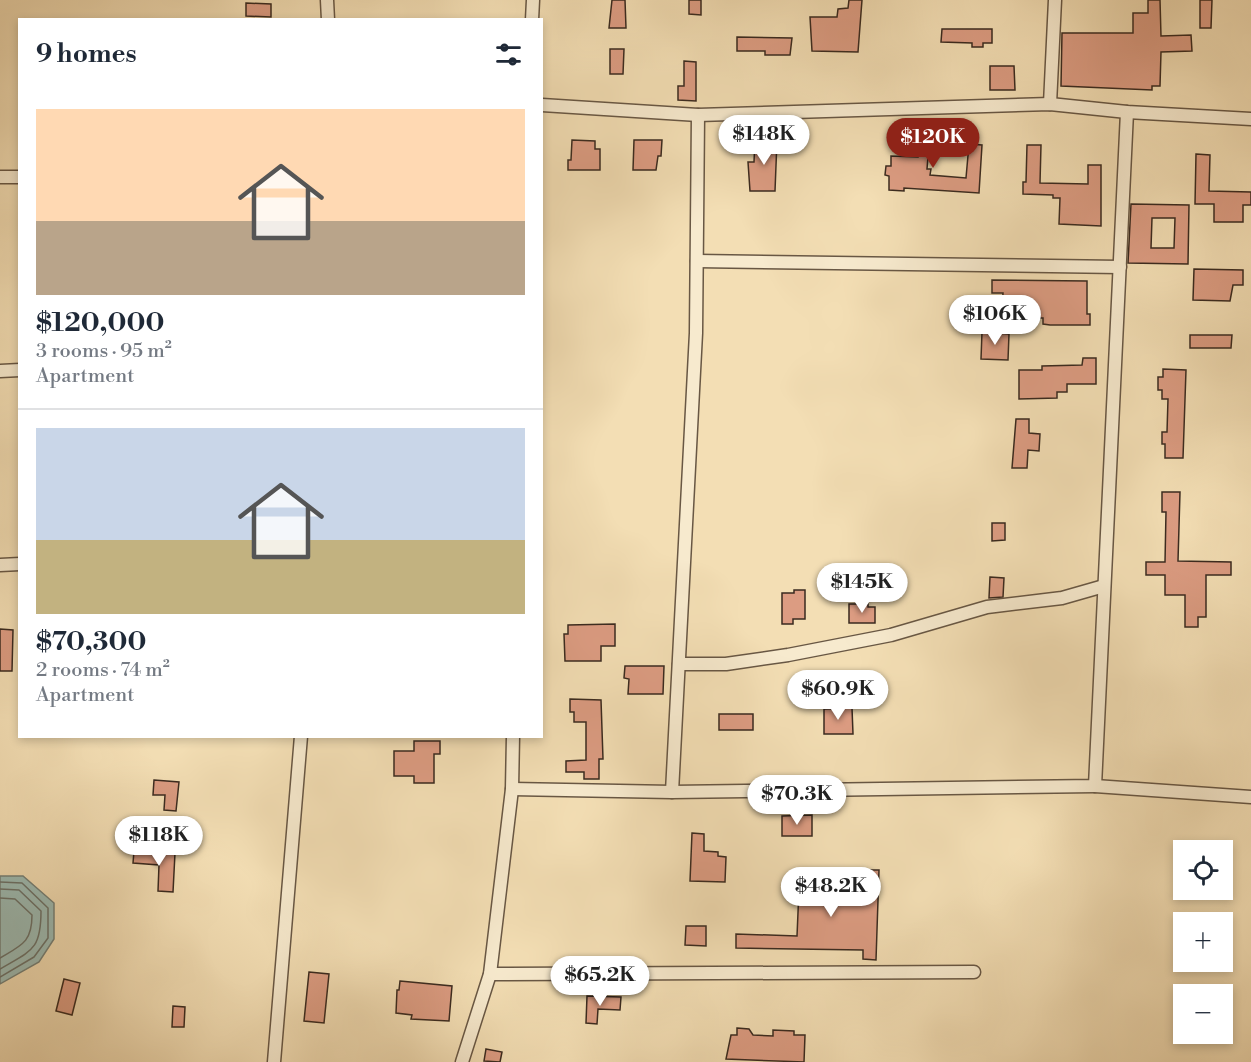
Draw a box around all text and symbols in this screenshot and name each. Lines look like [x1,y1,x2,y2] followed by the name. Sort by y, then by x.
[36,38,137,70] text: 9 homes
[492,38,525,71] icon: filters
[722,115,806,166] pin: $148K
[891,118,975,169] pin: $120K
[733,122,795,147] text: $148K
[900,125,966,150] text: $120K
[227,148,335,256] icon: home
[953,295,1037,346] pin: $106K
[963,302,1027,327] text: $106K
[36,307,164,339] text: $120,000
[36,339,172,364] text: 3 rooms · 95 m²
[36,364,134,389] text: Apartment
[227,467,335,575] icon: home
[820,563,904,614] pin: $145K
[831,570,893,595] text: $145K
[36,626,146,658] text: $70,300
[36,658,170,683] text: 2 rooms · 74 m²
[789,670,887,721] pin: $60.9K
[801,677,875,702] text: $60.9K
[36,683,134,708] text: Apartment
[748,775,846,826] pin: $70.3K
[761,782,833,807] text: $70.3K
[117,816,201,867] pin: $118K
[129,823,189,848] text: $118K
[1173,840,1233,1044] map controls
[1173,840,1233,900] button: locate
[782,867,880,918] pin: $48.2K
[795,874,867,899] text: $48.2K
[1173,912,1233,972] button: +
[551,956,649,1007] pin: $65.2K
[564,963,636,988] text: $65.2K
[1173,984,1233,1044] button: −

